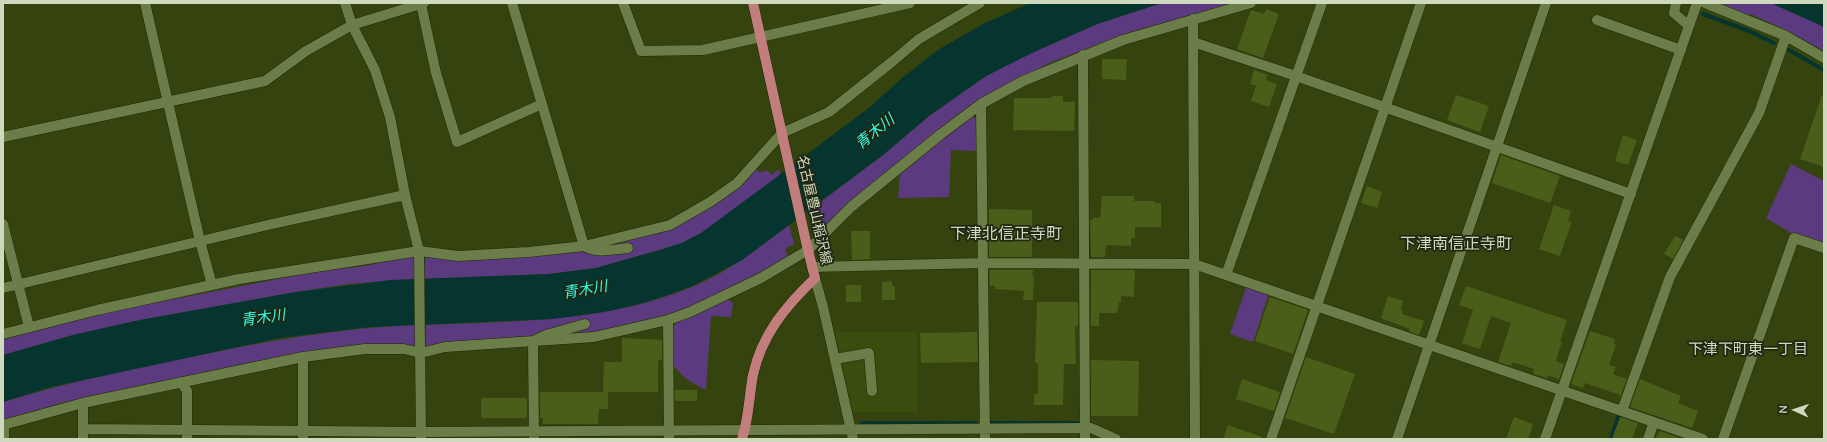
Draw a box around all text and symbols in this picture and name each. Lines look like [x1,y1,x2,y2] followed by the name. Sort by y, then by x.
[852,111,898,153] water label: 青木川
[793,154,835,266] street label: 名古屋豊山稲沢線
[950,224,1062,244] district label: 下津北信正寺町
[1400,234,1512,254] district label: 下津南信正寺町
[561,277,609,303] water label: 青木川
[239,306,287,330] water label: 青木川
[1688,340,1808,358] district label: 下津下町東一丁目
[1775,390,1815,430] north arrow
[1776,405,1790,414] text: N

